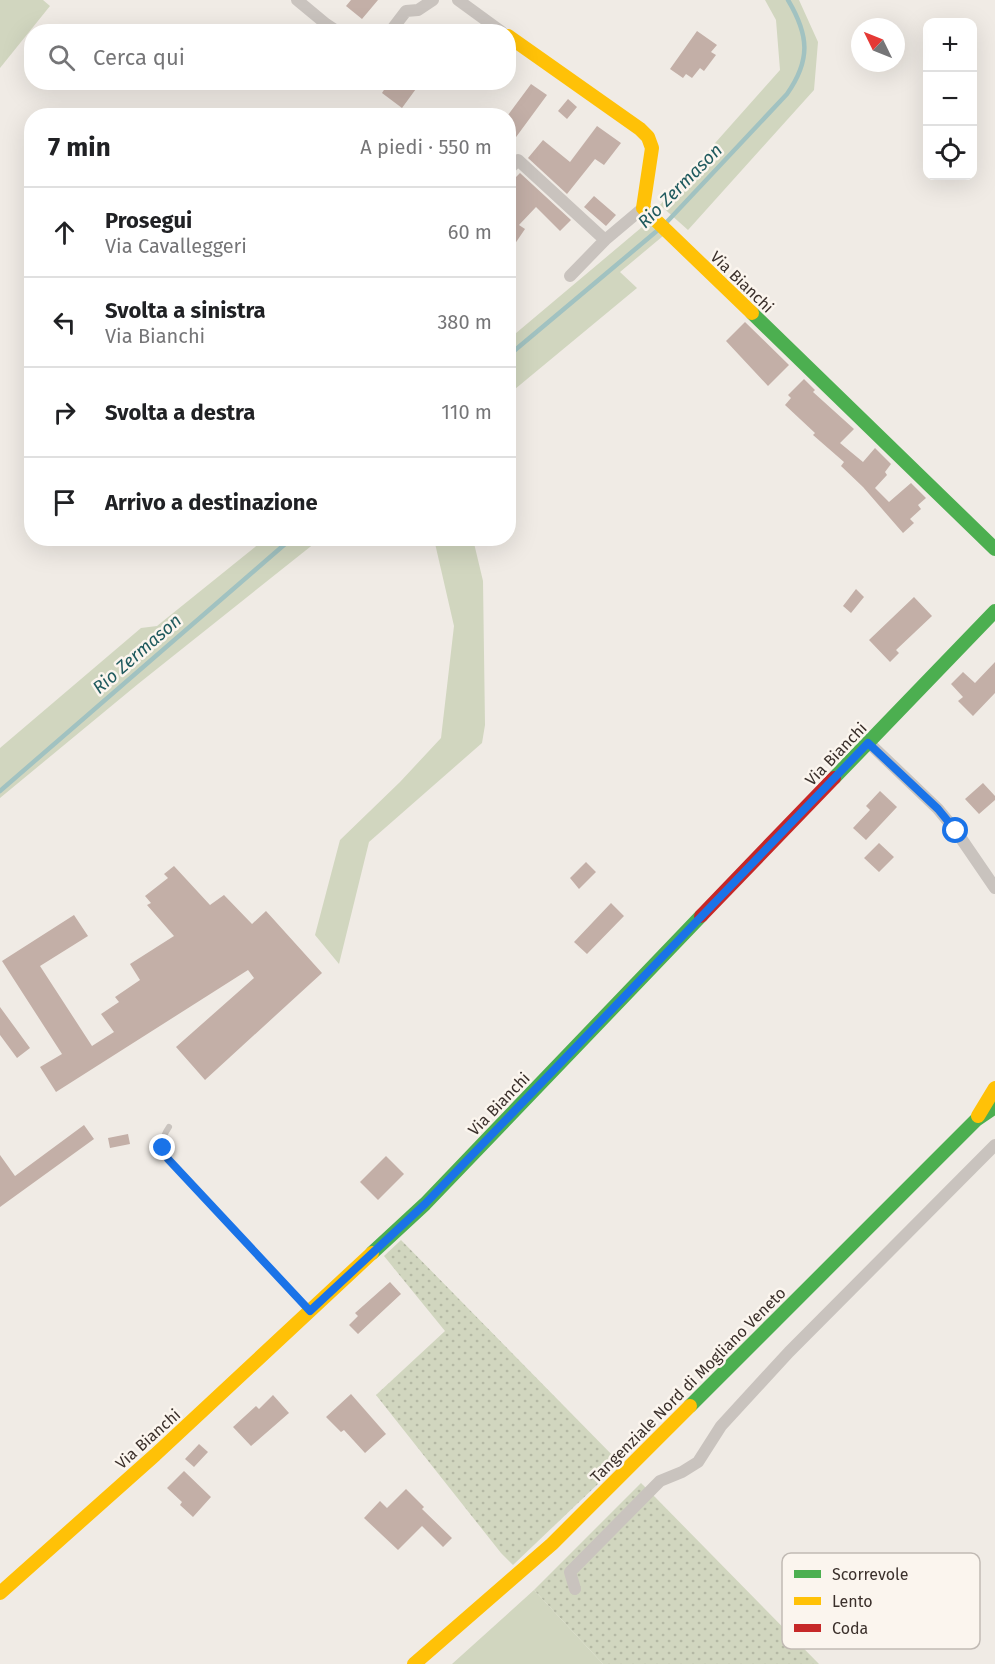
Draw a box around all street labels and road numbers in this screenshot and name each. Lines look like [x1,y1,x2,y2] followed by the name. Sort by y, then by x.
[707,247,777,317] street label: Via Bianchi
[801,719,871,789] street label: Via Bianchi
[464,1069,534,1139] street label: Via Bianchi
[586,1283,790,1487] street label: Tangenziale Nord di Mogliano Veneto
[112,1405,184,1473] street label: Via Bianchi

